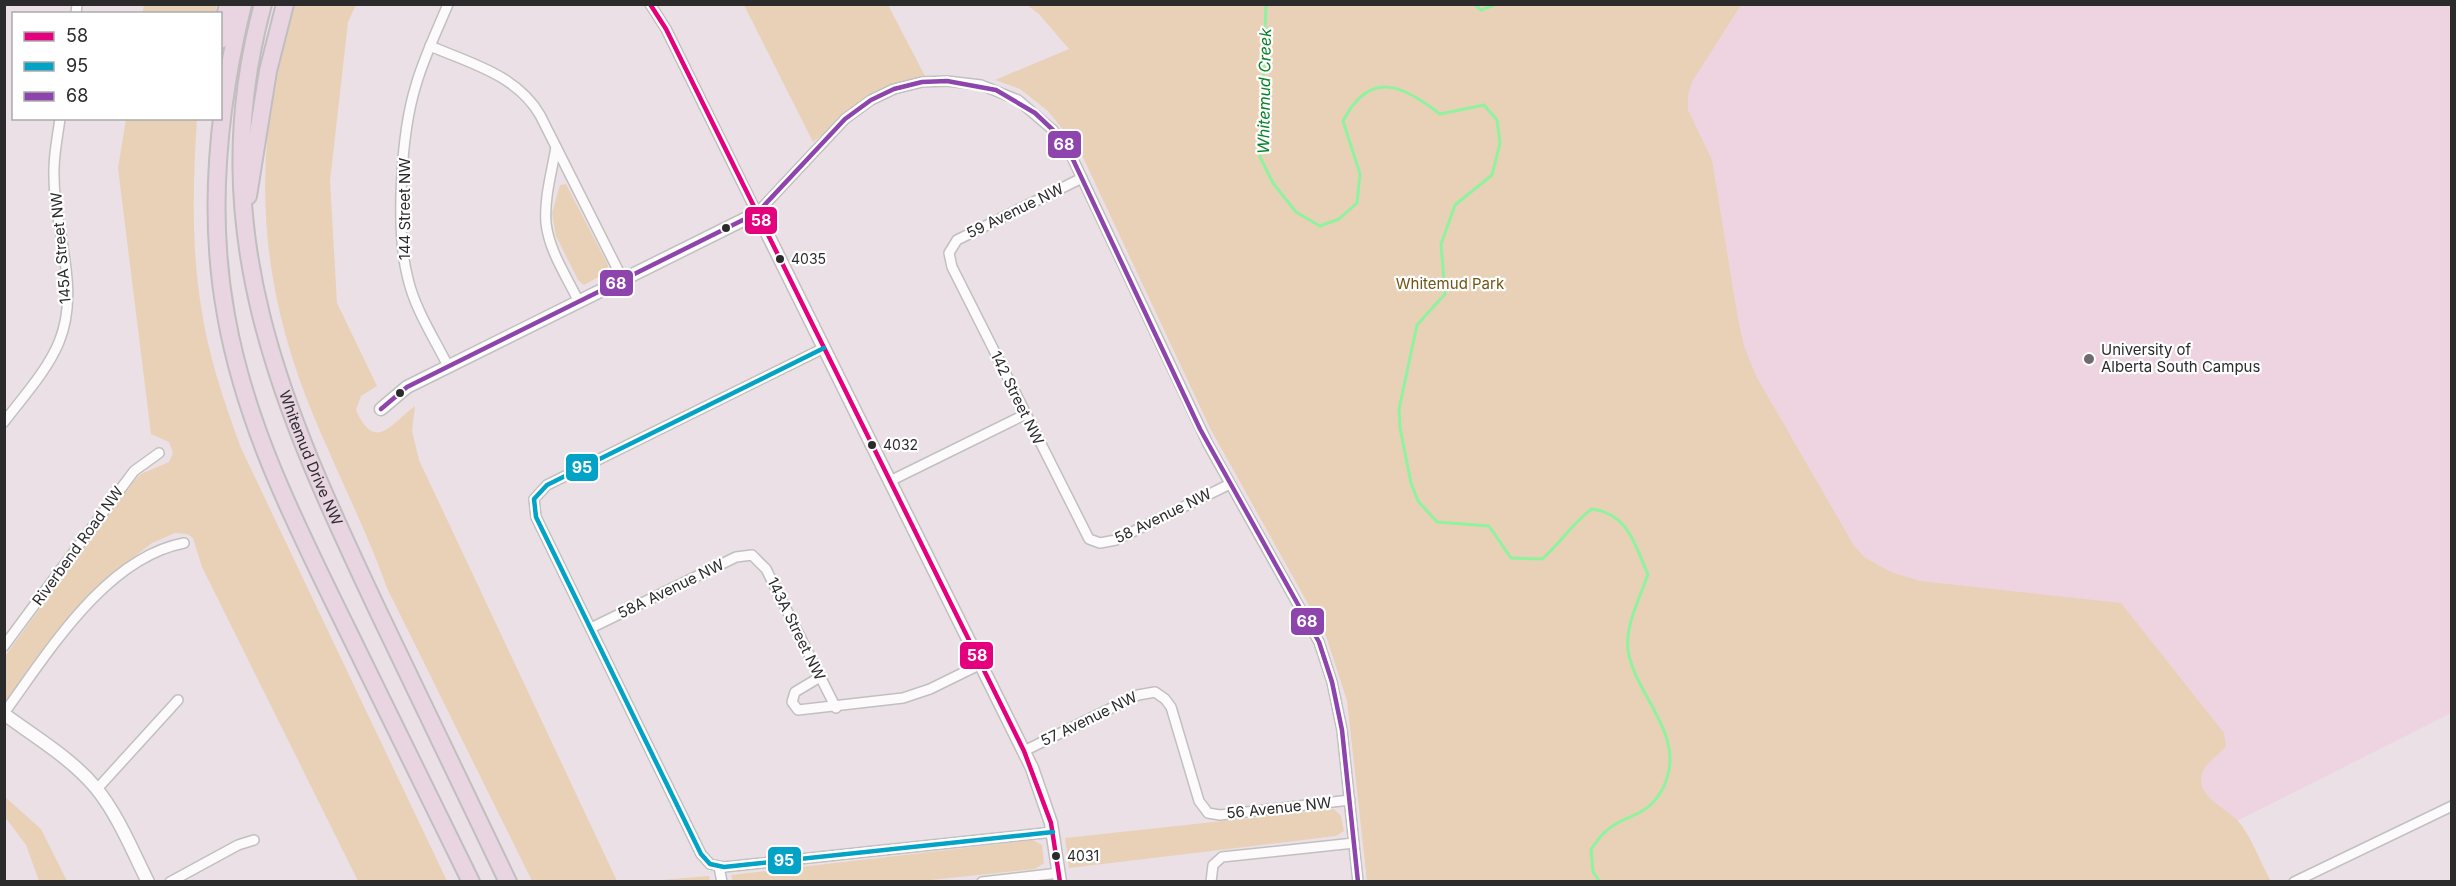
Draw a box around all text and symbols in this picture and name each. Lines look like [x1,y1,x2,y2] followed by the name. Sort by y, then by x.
[12,12,222,120] legend
[66,25,88,46] text: 58
[1253,28,1275,154] water label: Whitemud Creek
[66,55,88,76] text: 95
[66,85,88,106] text: 68
[1047,130,1082,159] line badge: 68
[1054,134,1074,154] text: 68
[395,158,414,260] street label: 144 Street NW
[963,179,1067,242] street label: 59 Avenue NW
[46,191,75,305] street label: 145A Street NW
[744,206,778,235] line badge: 58
[751,210,771,230] text: 58
[720,222,732,234] unlabelled marker
[791,250,826,267] place label: 4035
[774,253,786,265] marker: 4035
[599,269,634,297] line badge: 68
[606,273,626,293] text: 68
[1396,274,1505,293] park label: Whitemud Park
[2101,340,2260,376] place label: University of Alberta South Campus
[987,348,1048,448] street label: 142 Street NW
[2082,352,2096,366] marker: University of Alberta South Campus
[394,387,406,399] unlabelled marker
[275,388,347,528] street label: Whitemud Drive NW
[883,436,918,453] place label: 4032
[866,439,878,451] marker: 4032
[565,453,599,482] line badge: 95
[572,457,592,477] text: 95
[28,482,127,609] street label: Riverbend Road NW
[1111,484,1215,547] street label: 58 Avenue NW
[615,555,727,623] street label: 58A Avenue NW
[763,574,830,684] street label: 143A Street NW
[1290,607,1325,636] line badge: 68
[1297,611,1317,631] text: 68
[959,641,994,670] line badge: 58
[967,645,987,665] text: 58
[1038,687,1140,750] street label: 57 Avenue NW
[1225,793,1333,822] street label: 56 Avenue NW
[767,846,802,875] line badge: 95
[1067,847,1099,864] place label: 4031
[774,850,794,870] text: 95
[1050,850,1062,862] marker: 4031

